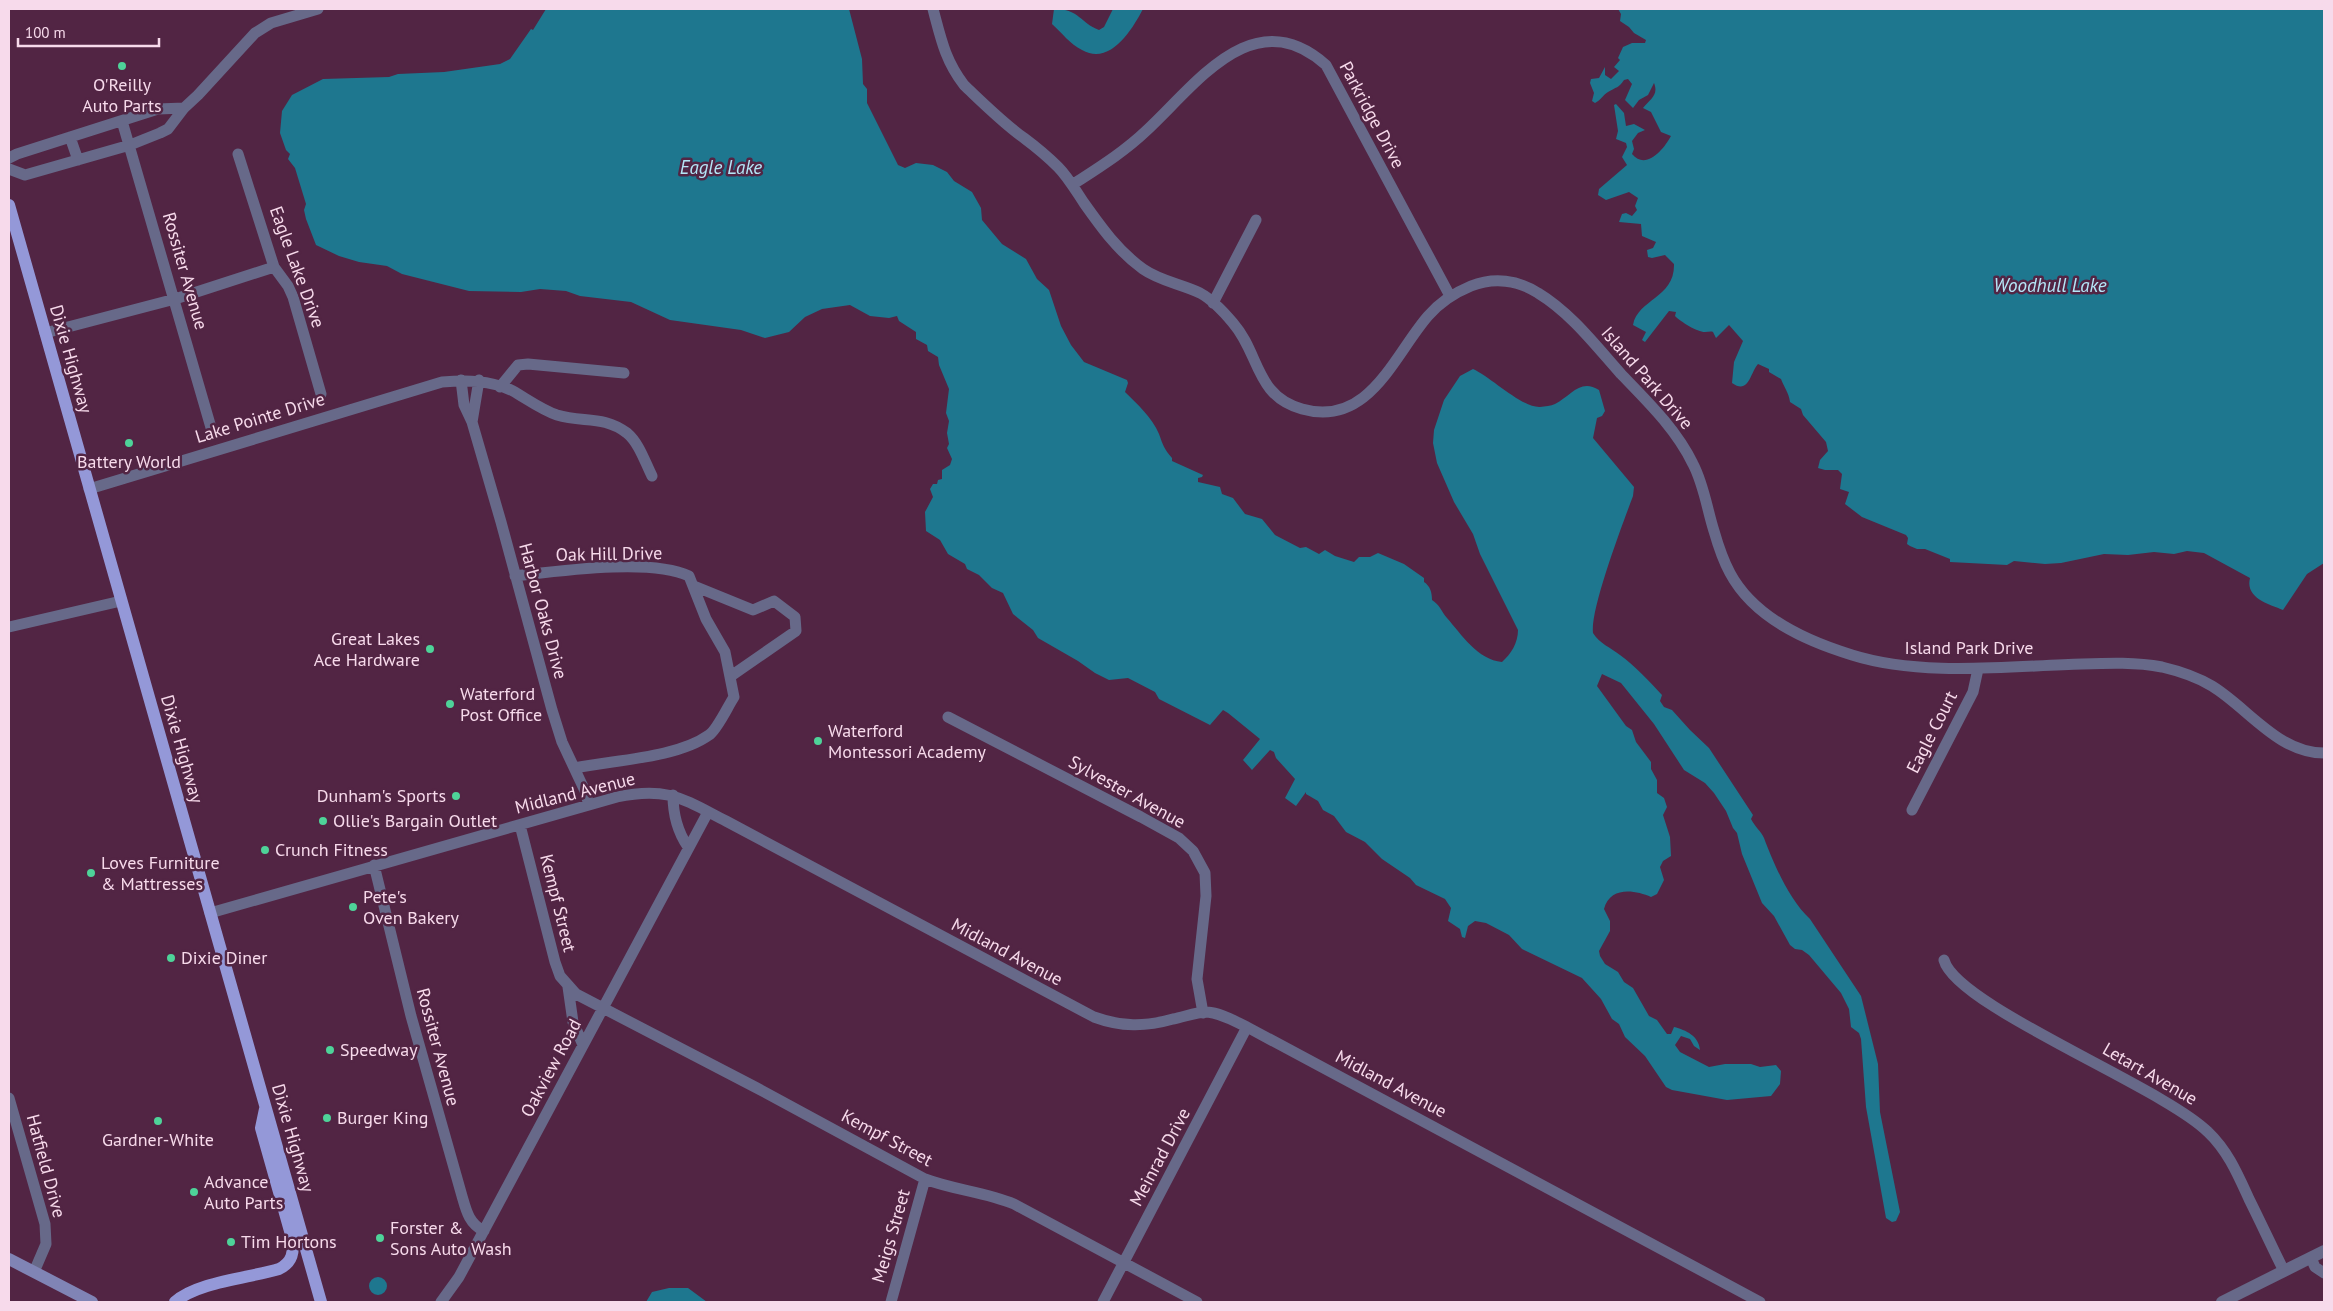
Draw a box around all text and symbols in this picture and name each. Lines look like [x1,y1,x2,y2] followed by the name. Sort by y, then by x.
[18,15,159,47] scale bar
[25,23,66,42] text: 100 m
[1335,57,1410,172] street label: Parkridge Drive
[116,60,128,72] marker: O'Reilly Auto Parts
[82,73,162,117] place label: O'Reilly Auto Parts
[680,155,762,179] water label: Eagle Lake
[265,203,330,331] street label: Eagle Lake Drive
[158,209,213,332] street label: Rossiter Avenue
[1994,273,2107,297] water label: Woodhull Lake
[45,302,98,416] street label: Dixie Highway
[1596,321,1698,434] street label: Island Park Drive
[192,387,327,448] street label: Lake Pointe Drive
[123,437,135,449] marker: Battery World
[77,450,181,473] place label: Battery World
[514,540,573,681] street label: Harbor Oaks Drive
[555,541,663,566] street label: Oak Hill Drive
[314,627,420,671] place label: Great Lakes Ace Hardware
[1904,636,2034,659] street label: Island Park Drive
[424,643,436,655] marker: Great Lakes Ace Hardware
[460,682,542,726] place label: Waterford Post Office
[1901,687,1962,777] street label: Eagle Court
[156,692,209,806] street label: Dixie Highway
[444,698,456,710] marker: Waterford Post Office
[828,719,987,763] place label: Waterford Montessori Academy
[812,735,824,747] marker: Waterford Montessori Academy
[1065,750,1190,833] street label: Sylvester Avenue
[512,766,637,819] street label: Midland Avenue
[317,784,446,807] place label: Dunham's Sports
[450,790,462,802] marker: Dunham's Sports
[333,809,497,832] place label: Ollie's Bargain Outlet
[317,815,329,827] marker: Ollie's Bargain Outlet
[275,838,388,861] place label: Crunch Fitness
[259,844,271,856] marker: Crunch Fitness
[101,851,220,895] place label: Loves Furniture & Mattresses
[535,852,582,954] street label: Kempf Street
[85,867,97,879] marker: Loves Furniture & Mattresses
[363,885,459,929] place label: Pete's Oven Bakery
[347,901,359,913] marker: Pete's Oven Bakery
[948,913,1067,991] street label: Midland Avenue
[181,946,267,969] place label: Dixie Diner
[165,952,177,964] marker: Dixie Diner
[412,985,465,1108] street label: Rossiter Avenue
[515,1015,586,1121] street label: Oakview Road
[2099,1037,2202,1110] street label: Letart Avenue
[340,1038,418,1061] place label: Speedway
[324,1044,336,1056] marker: Speedway
[1332,1045,1451,1123] street label: Midland Avenue
[267,1081,320,1195] street label: Dixie Highway
[838,1104,937,1171] street label: Kempf Street
[1124,1104,1195,1210] street label: Meinrad Drive
[337,1106,428,1129] place label: Burger King
[22,1112,71,1220] street label: Hatfield Drive
[321,1112,333,1124] marker: Burger King
[152,1115,164,1127] marker: Gardner-White
[102,1128,214,1151] place label: Gardner-White
[204,1170,283,1214] place label: Advance Auto Parts
[188,1186,200,1198] marker: Advance Auto Parts
[866,1186,915,1285] street label: Meigs Street
[390,1216,512,1260] place label: Forster & Sons Auto Wash
[241,1230,337,1253] place label: Tim Hortons
[374,1232,386,1244] marker: Forster & Sons Auto Wash
[225,1236,237,1248] marker: Tim Hortons

